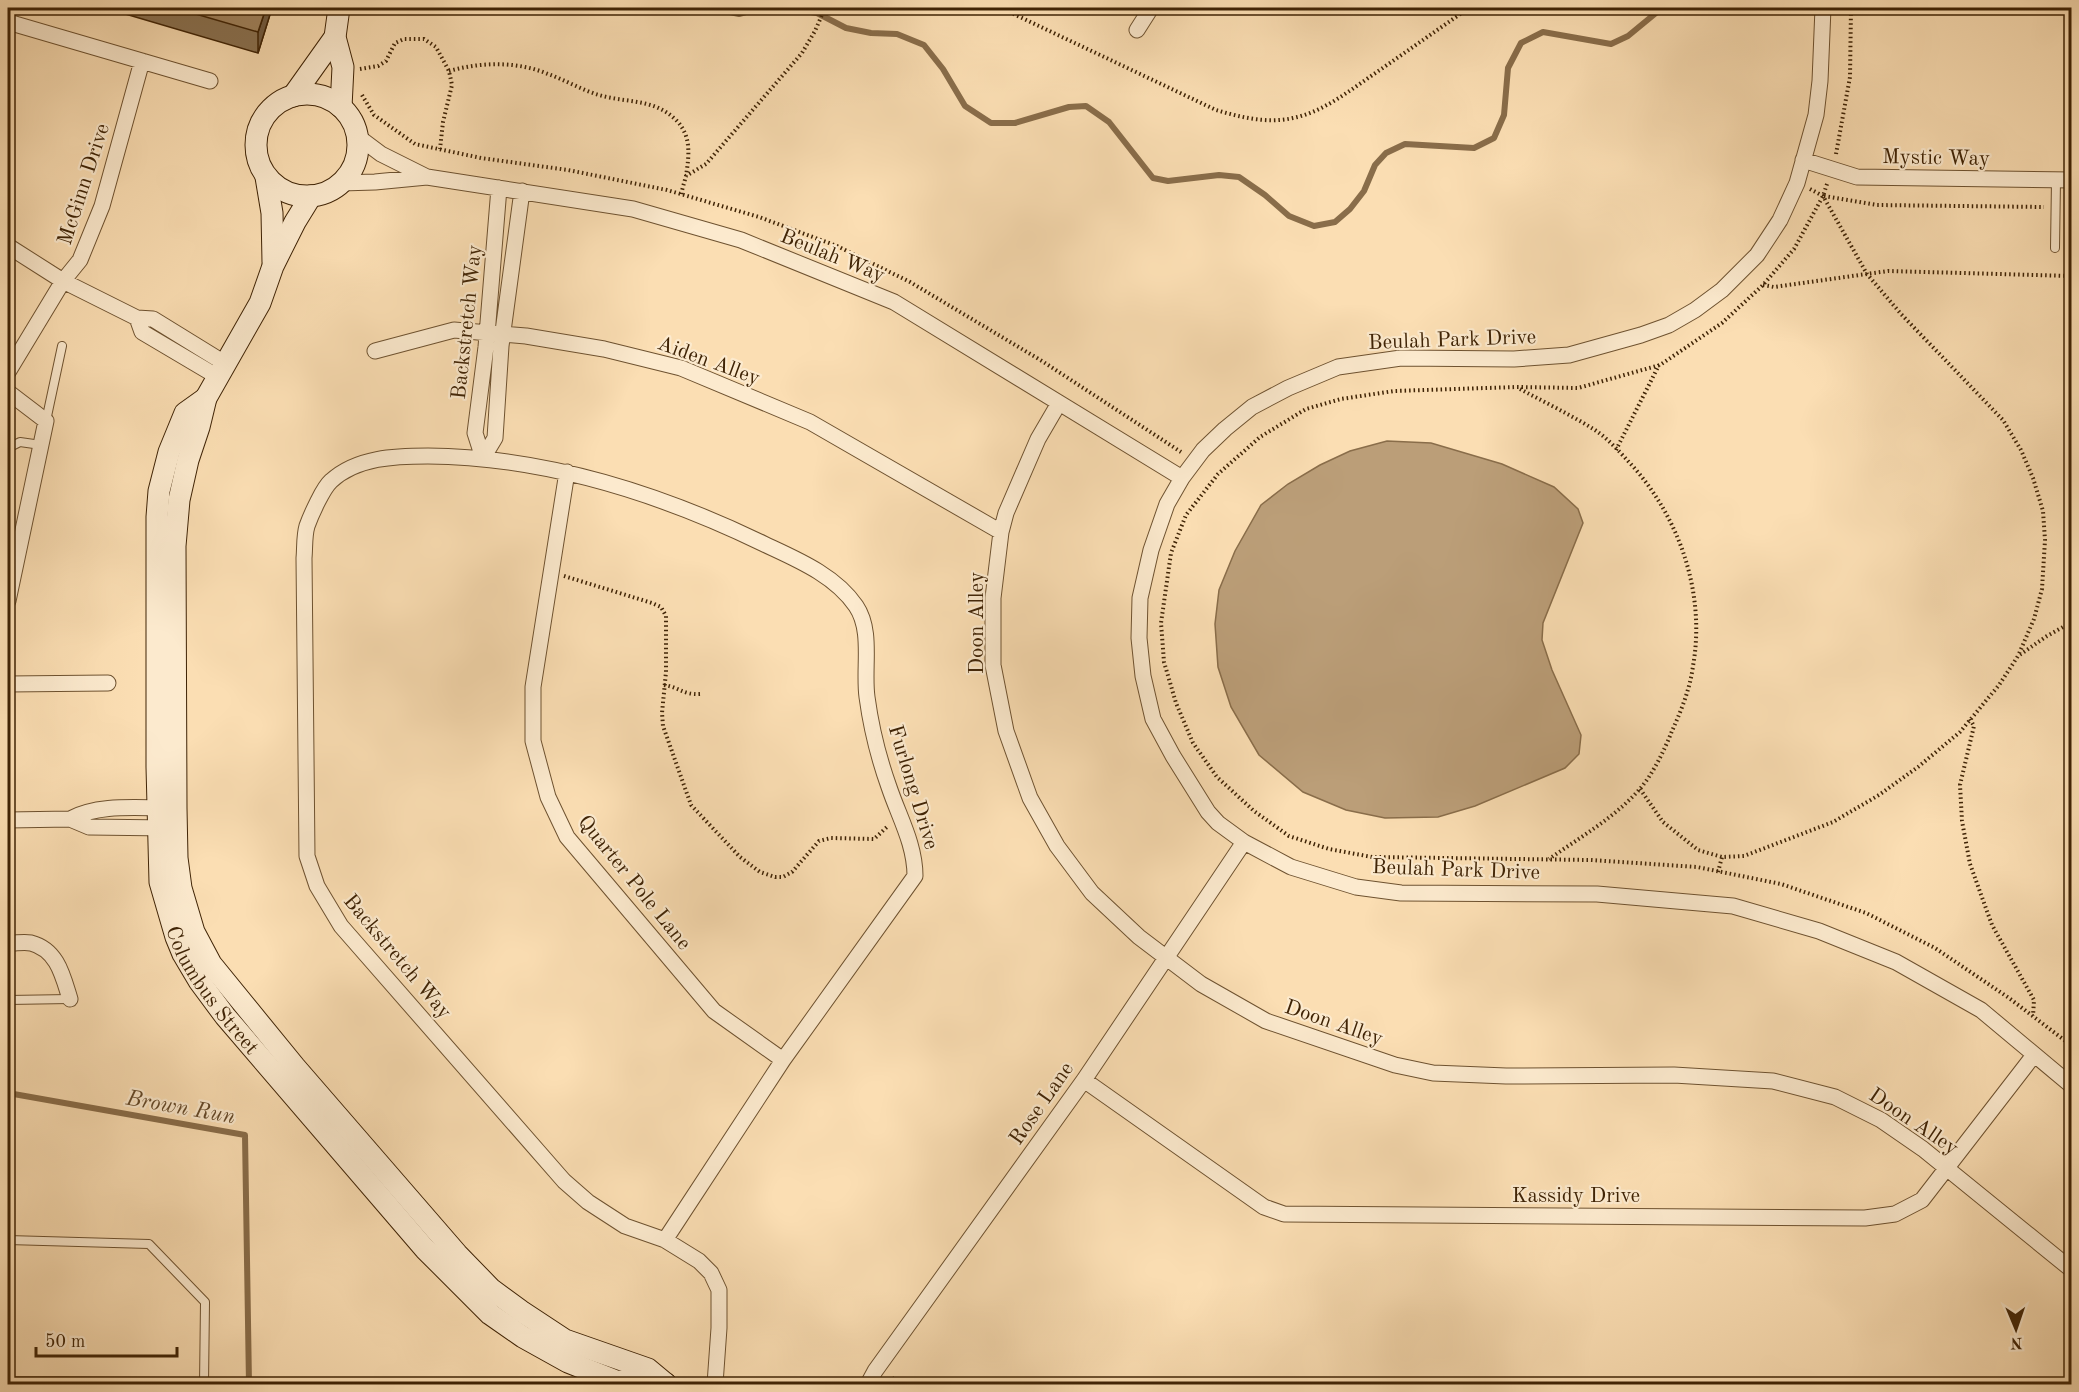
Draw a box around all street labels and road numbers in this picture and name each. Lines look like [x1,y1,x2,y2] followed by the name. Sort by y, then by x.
[55,121,114,248] street label: McGinn Drive
[1882,147,1990,170] street label: Mystic Way
[777,226,888,287] street label: Beulah Way
[449,244,486,401] street label: Backstretch Way
[1368,327,1537,354] street label: Beulah Park Drive
[654,333,763,390] street label: Aiden Alley
[967,572,988,674] street label: Doon Alley
[884,723,941,852] street label: Furlong Drive
[573,812,694,954] street label: Quarter Pole Lane
[1371,857,1540,884] street label: Beulah Park Drive
[339,891,455,1023] street label: Backstretch Way
[161,924,262,1059] street label: Columbus Street
[1282,997,1385,1050] street label: Doon Alley
[1006,1059,1078,1149] street label: Rose Lane
[1865,1085,1962,1160] street label: Doon Alley
[1512,1186,1640,1207] street label: Kassidy Drive

